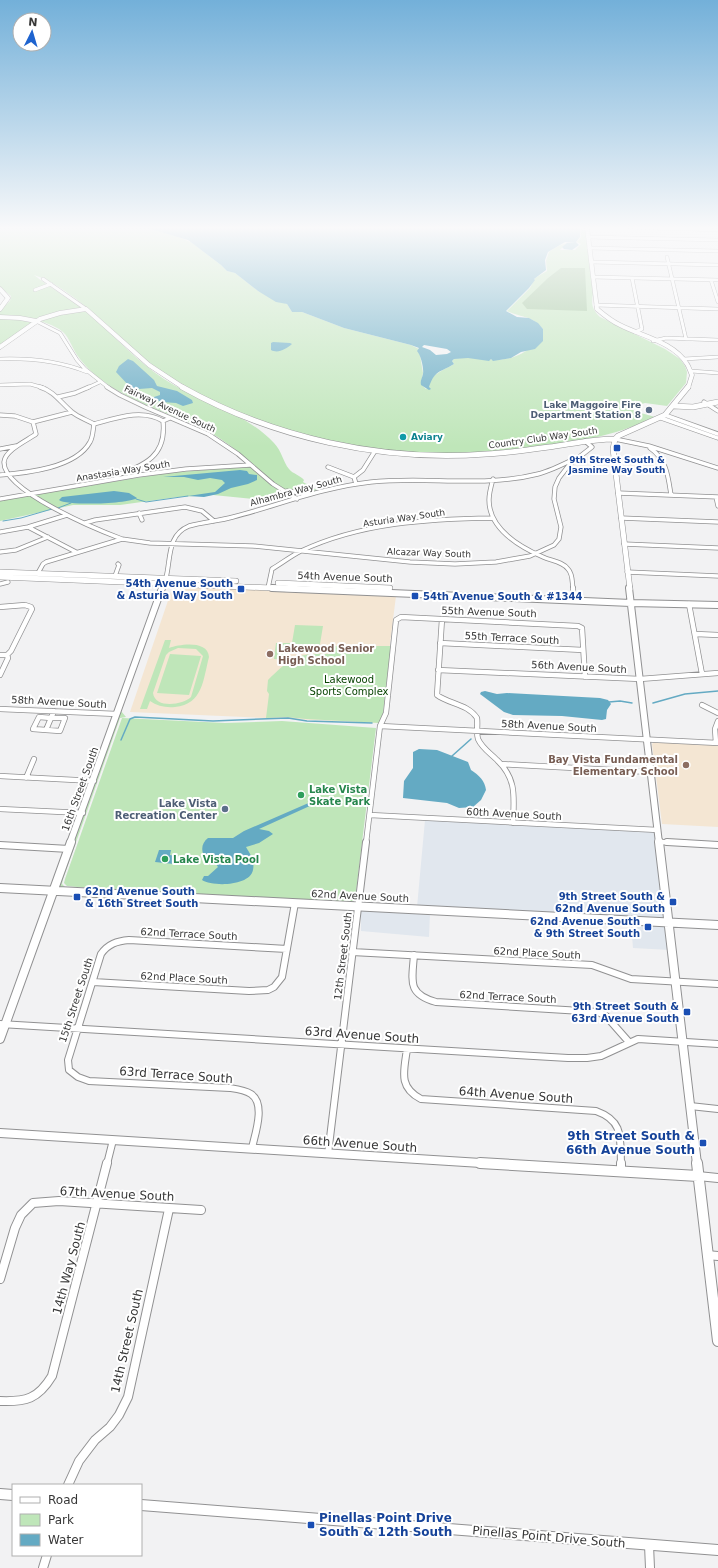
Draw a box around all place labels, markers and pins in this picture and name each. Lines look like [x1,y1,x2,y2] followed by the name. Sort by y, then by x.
[531,400,641,420] place label: Lake Maggoire Fire Department Station 8
[644,405,654,415] marker: Lake Maggoire Fire Department Station 8
[398,432,408,442] marker: Aviary
[411,432,443,442] place label: Aviary
[612,443,622,453] marker: 9th Street South & Jasmine Way South
[567,455,666,475] place label: 9th Street South & Jasmine Way South
[116,578,233,601] place label: 54th Avenue South & Asturia Way South
[236,584,246,594] marker: 54th Avenue South & Asturia Way South
[410,591,420,601] marker: 54th Avenue South & #1344
[423,591,583,602] place label: 54th Avenue South & #1344
[278,643,374,666] place label: Lakewood Senior High School
[265,649,275,659] marker: Lakewood Senior High School
[548,754,678,777] place label: Bay Vista Fundamental Elementary School
[681,760,691,770] marker: Bay Vista Fundamental Elementary School
[309,784,370,807] place label: Lake Vista Skate Park
[296,790,306,800] marker: Lake Vista Skate Park
[115,798,217,821] place label: Lake Vista Recreation Center
[220,804,230,814] marker: Lake Vista Recreation Center
[160,854,170,864] marker: Lake Vista Pool
[173,854,259,865] place label: Lake Vista Pool
[85,886,198,909] place label: 62nd Avenue South & 16th Street South
[555,891,665,914] place label: 9th Street South & 62nd Avenue South
[72,892,82,902] marker: 62nd Avenue South & 16th Street South
[668,897,678,907] marker: 9th Street South & 62nd Avenue South
[530,916,640,939] place label: 62nd Avenue South & 9th Street South
[643,922,653,932] marker: 62nd Avenue South & 9th Street South
[571,1001,679,1024] place label: 9th Street South & 63rd Avenue South
[682,1007,692,1017] marker: 9th Street South & 63rd Avenue South
[566,1129,695,1157] place label: 9th Street South & 66th Avenue South
[698,1138,708,1148] marker: 9th Street South & 66th Avenue South
[319,1511,452,1539] place label: Pinellas Point Drive South & 12th South
[306,1520,316,1530] marker: Pinellas Point Drive South & 12th South

